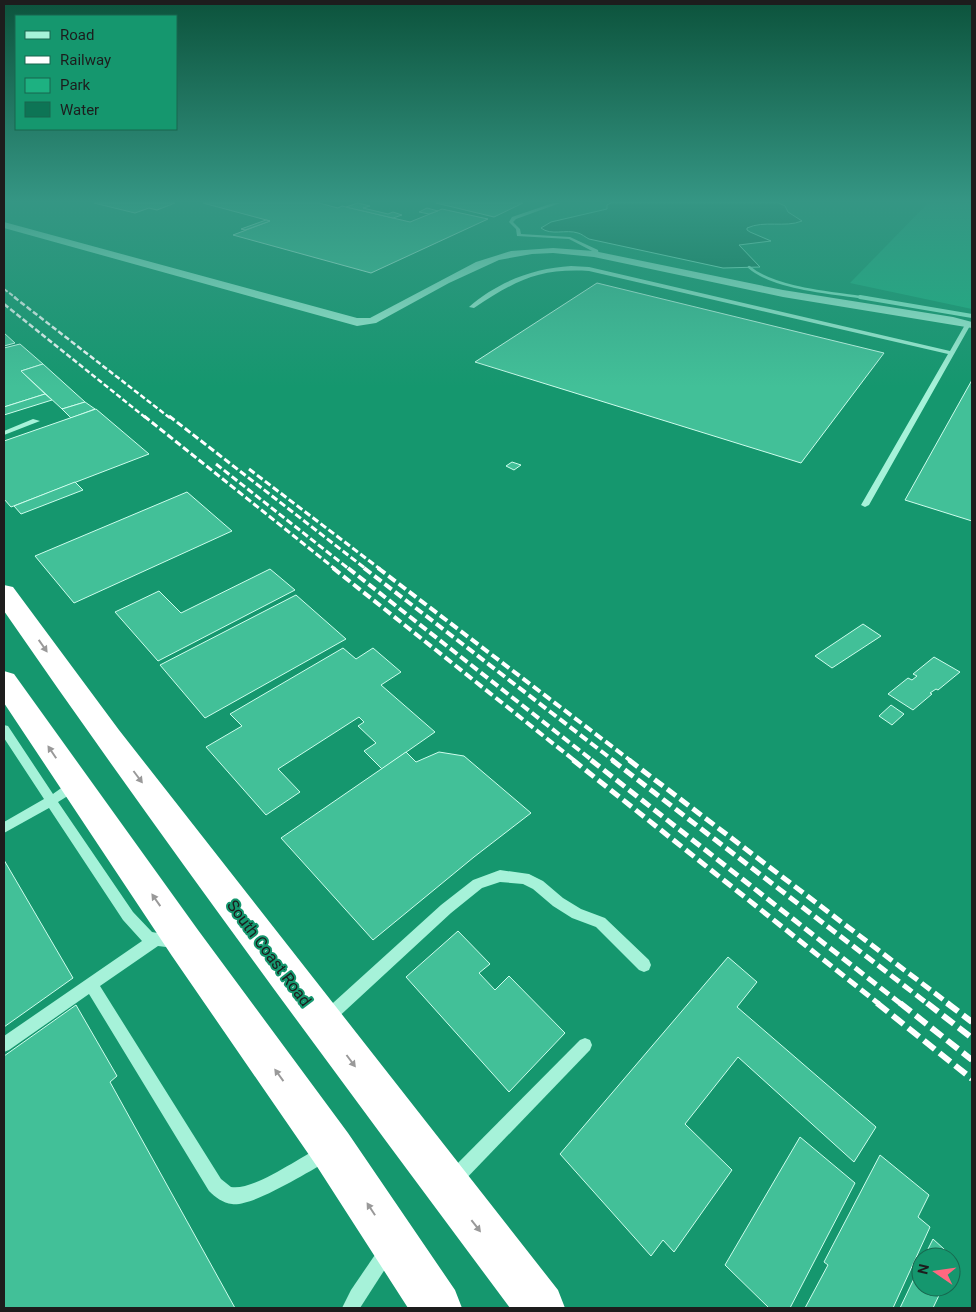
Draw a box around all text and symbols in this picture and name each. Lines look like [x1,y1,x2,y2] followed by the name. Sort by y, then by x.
[15,15,178,130] legend
[60,26,94,44] text: Road
[60,51,111,69] text: Railway
[60,76,91,94] text: Park
[60,101,99,119] text: Water
[38,640,48,653] one-way arrow
[47,745,57,759] one-way arrow
[132,770,143,783] one-way arrow
[151,893,161,906] one-way arrow
[223,896,315,1010] street label: South Coast Road
[346,1054,356,1068] one-way arrow
[274,1069,284,1082] one-way arrow
[366,1203,376,1216] one-way arrow
[471,1219,481,1233] one-way arrow
[911,1247,961,1297] north arrow
[914,1262,932,1276] text: N

